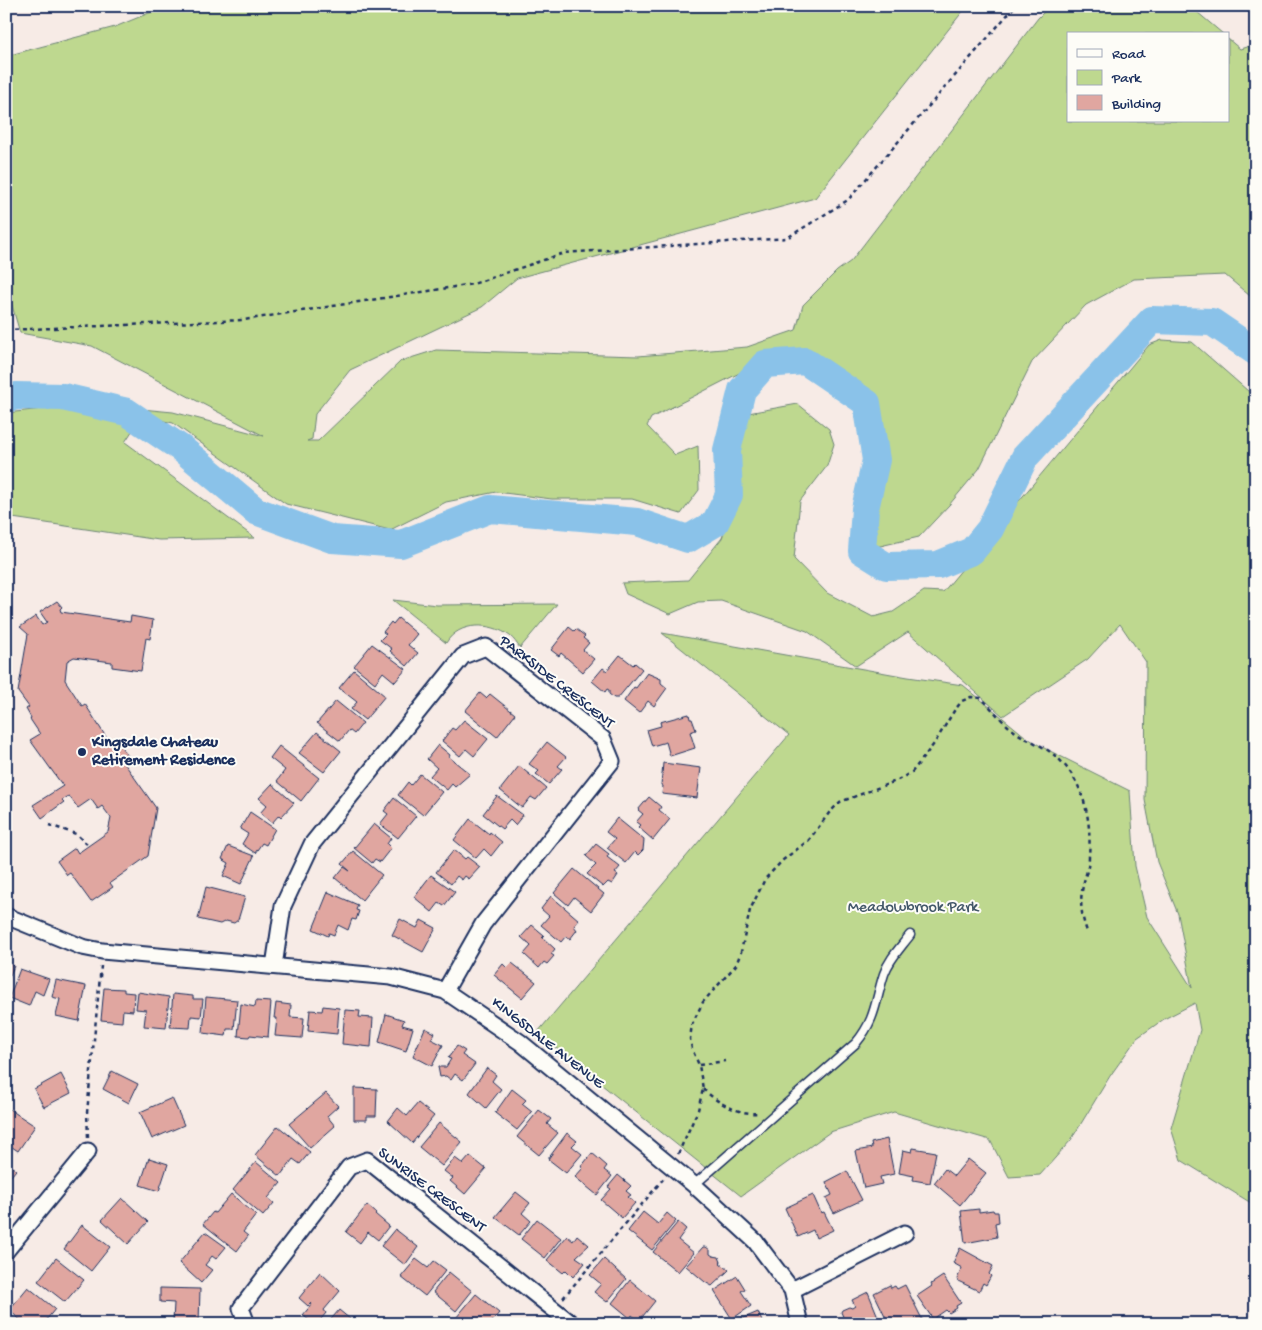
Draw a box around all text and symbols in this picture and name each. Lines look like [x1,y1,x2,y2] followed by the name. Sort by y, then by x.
[1067,32,1230,122] legend
[1112,46,1146,64] text: Road
[1111,70,1142,88] text: Park
[1111,96,1161,114] text: Building
[494,632,618,734] street label: PARKSIDE CRESCENT
[91,734,236,771] place label: Kingsdale Chateau Retirement Residence
[76,746,88,758] marker: Kingsdale Chateau Retirement Residence
[848,899,980,918] park label: Meadowbrook Park
[487,994,608,1095] street label: KINGSDALE AVENUE
[373,1144,489,1238] street label: SUNRISE CRESCENT

